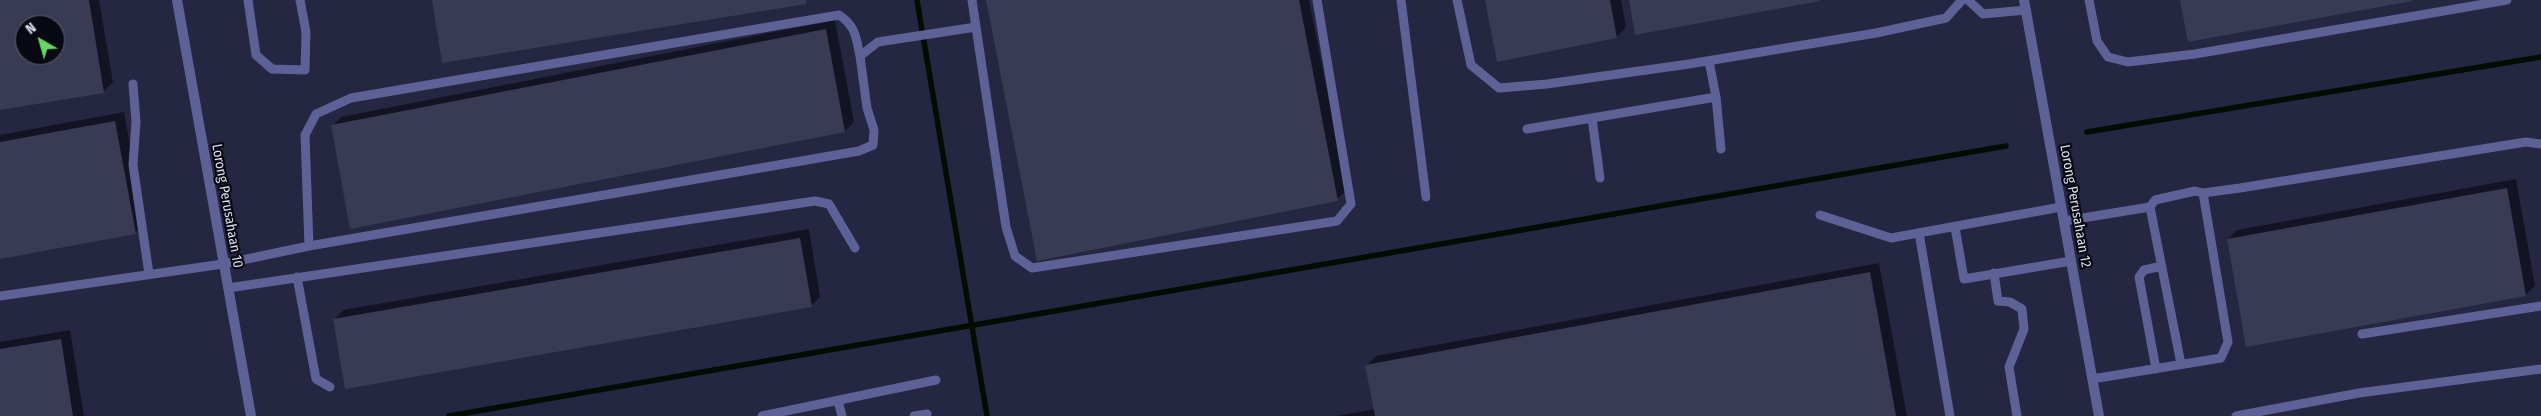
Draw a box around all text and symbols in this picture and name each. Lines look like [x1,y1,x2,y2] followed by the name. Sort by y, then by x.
[15,15,65,65] north arrow
[23,19,40,38] text: N
[208,143,246,269] street label: Lorong Perusahaan 10
[2056,143,2094,269] street label: Lorong Perusahaan 12

